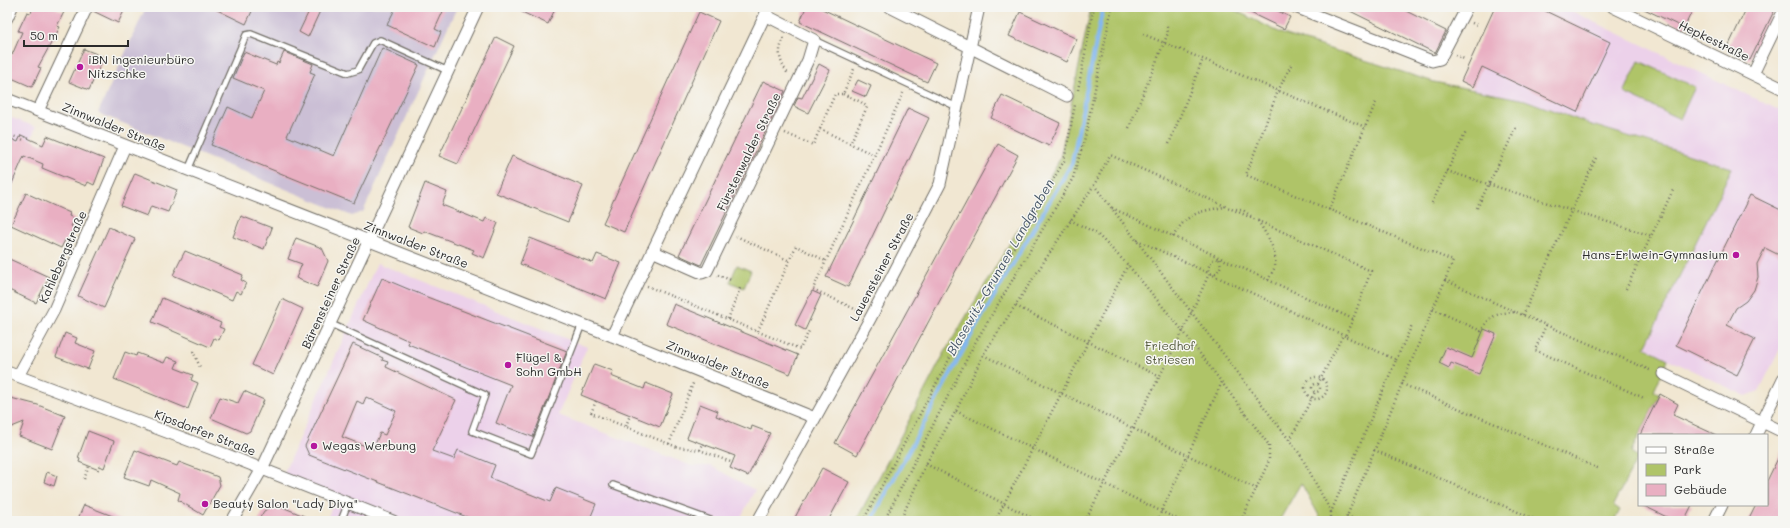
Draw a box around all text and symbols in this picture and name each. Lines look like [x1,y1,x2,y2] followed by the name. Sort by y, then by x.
[1676,16,1752,64] street label: Hepkestraße
[24,22,128,48] scale bar
[30,27,58,43] text: 50 m
[88,51,194,81] place label: iBN ingenieurbüro Nitzschke
[75,62,85,72] marker: iBN ingenieurbüro Nitzschke
[712,90,784,213] street label: Fürstenwalder Straße
[60,98,169,154] street label: Zinnwalder Straße
[942,176,1057,358] water label: Blasewitz‐Grunaer Landgraben
[35,208,90,305] street label: Kahlebergstraße
[846,209,917,324] street label: Lauensteiner Straße
[362,217,471,271] street label: Zinnwalder Straße
[297,234,363,351] street label: Bärensteiner Straße
[1582,246,1728,262] place label: Hans-Erlwein-Gymnasium
[1731,250,1741,260] marker: Hans-Erlwein-Gymnasium
[664,336,773,392] street label: Zinnwalder Straße
[1145,337,1195,367] park label: Friedhof Striesen
[516,349,582,379] place label: Flügel & Sohn GmbH
[503,360,513,370] marker: Flügel & Sohn GmbH
[152,405,258,459] street label: Kipsdorfer Straße
[1638,434,1768,506] legend
[322,437,416,453] place label: Wegas Werbung
[309,441,319,451] marker: Wegas Werbung
[1674,441,1715,457] text: Straße
[1674,461,1701,477] text: Park
[1674,481,1727,497] text: Gebäude
[213,495,358,511] place label: Beauty Salon "Lady Diva"
[200,499,210,509] marker: Beauty Salon "Lady Diva"

